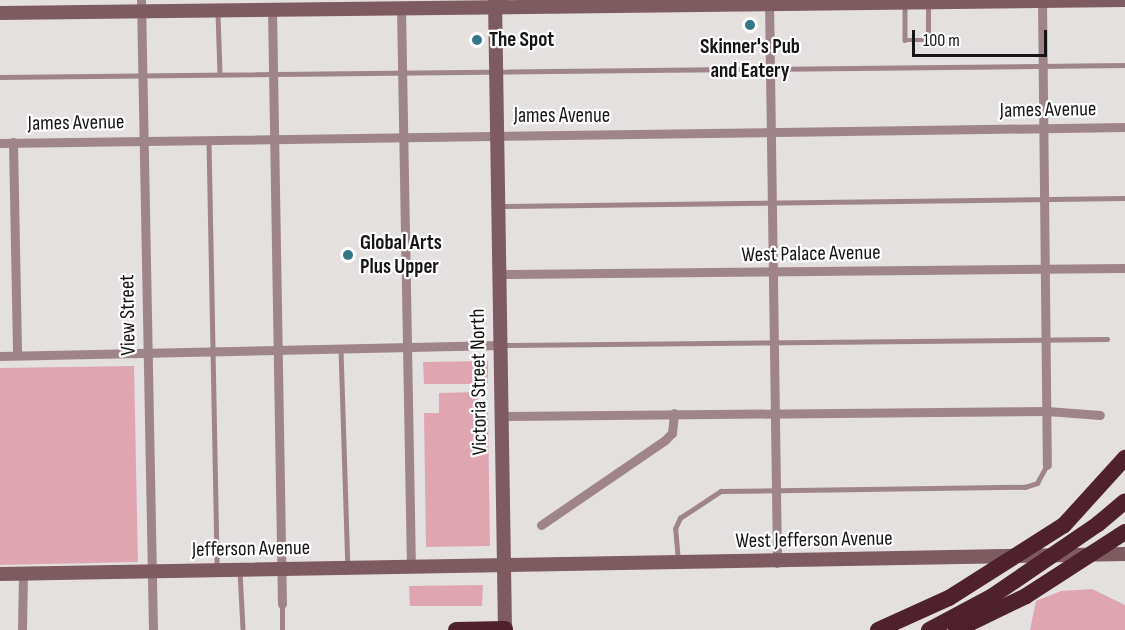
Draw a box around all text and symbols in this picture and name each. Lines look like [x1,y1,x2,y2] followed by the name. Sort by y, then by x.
[743,18,757,32] marker: Skinner's Pub and Eatery
[915,18,1050,56] scale bar
[489,27,554,53] place label: The Spot
[923,30,960,51] text: 100 m
[470,33,484,47] marker: The Spot
[700,34,800,84] place label: Skinner's Pub and Eatery
[1000,97,1096,123] street label: James Avenue
[514,103,610,129] street label: James Avenue
[28,110,124,136] street label: James Avenue
[360,230,442,280] place label: Global Arts Plus Upper
[741,240,881,268] street label: West Palace Avenue
[341,248,355,262] marker: Global Arts Plus Upper
[115,274,141,356] street label: View Street
[465,308,493,456] street label: Victoria Street North
[735,526,893,554] street label: West Jefferson Avenue
[192,535,310,563] street label: Jefferson Avenue

